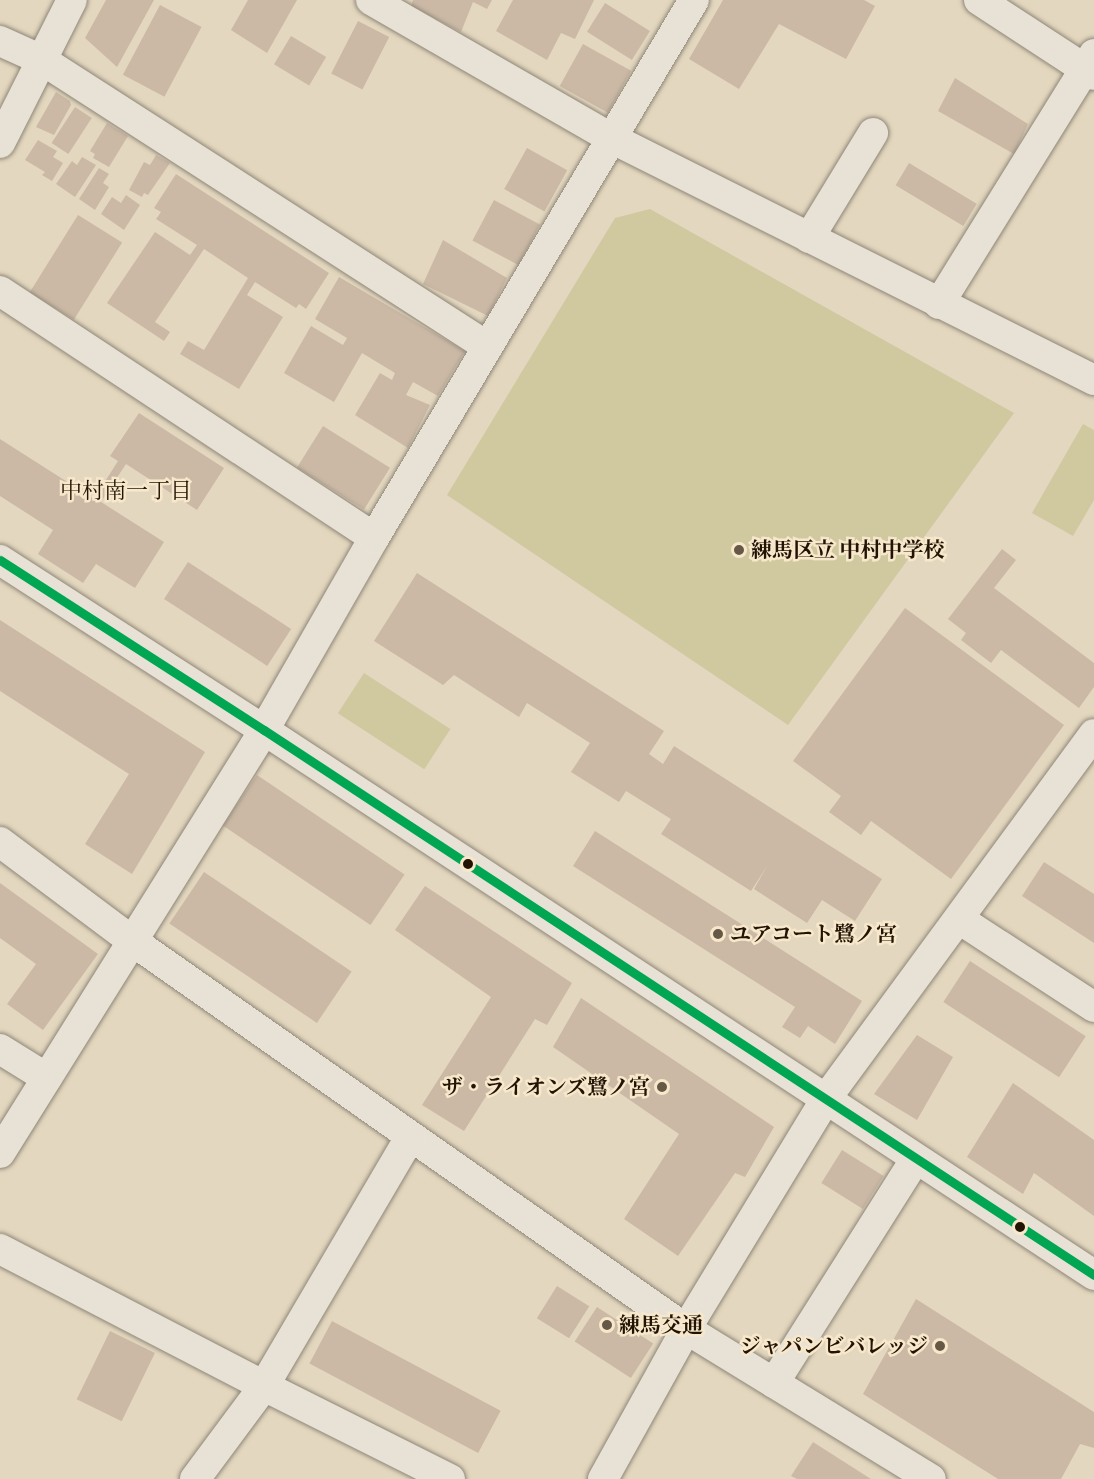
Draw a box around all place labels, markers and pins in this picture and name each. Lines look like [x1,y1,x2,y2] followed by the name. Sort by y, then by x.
[751,537,945,563] place label: 練馬区立 中村中学校
[732,543,746,557] marker: 練馬区立 中村中学校
[462,858,474,870] unlabelled marker
[730,921,898,947] place label: ユアコート鷺ノ宮
[711,927,725,941] marker: ユアコート鷺ノ宮
[440,1074,650,1100] place label: ザ・ライオンズ鷺ノ宮
[655,1080,669,1094] marker: ザ・ライオンズ鷺ノ宮
[1014,1221,1026,1233] unlabelled marker
[619,1312,703,1338] place label: 練馬交通
[600,1318,614,1332] marker: 練馬交通
[739,1333,928,1359] place label: ジャパンビバレッジ
[933,1339,947,1353] marker: ジャパンビバレッジ

